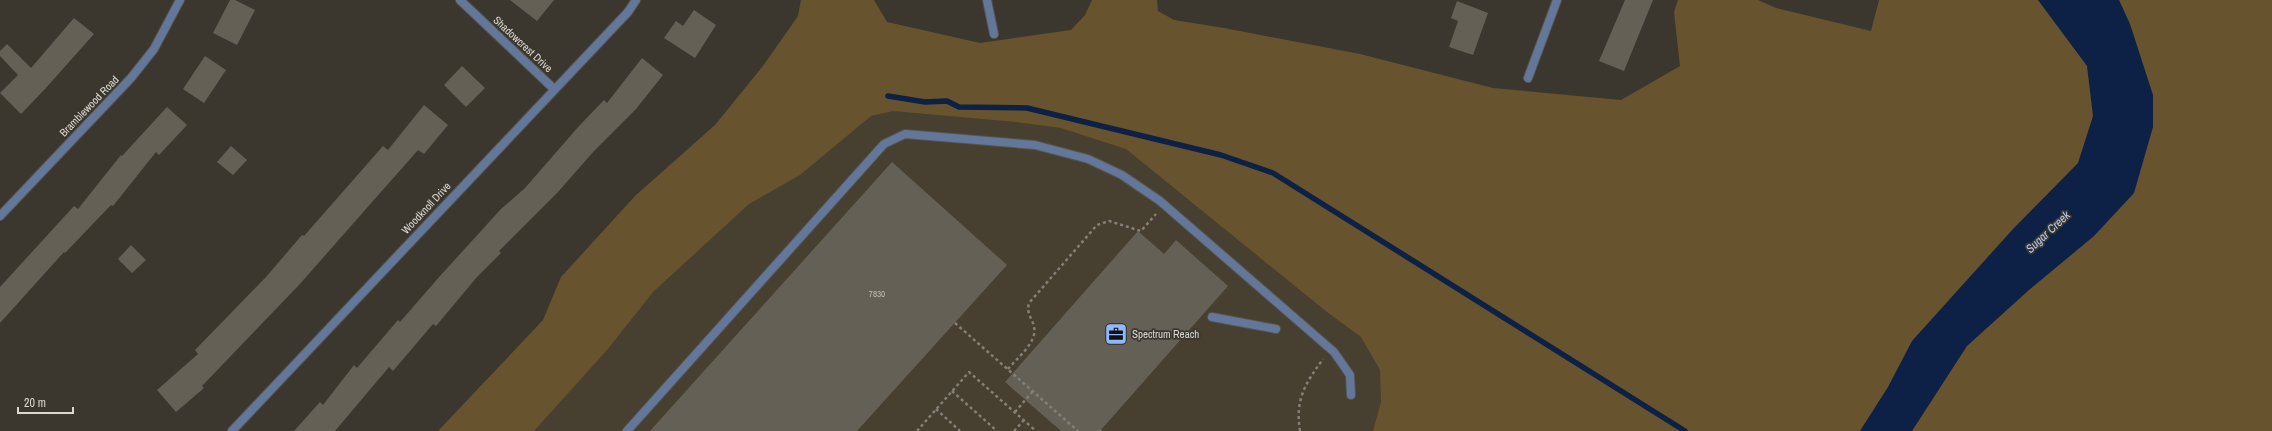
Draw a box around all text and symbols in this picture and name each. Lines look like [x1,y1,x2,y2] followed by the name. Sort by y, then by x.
[490,13,556,75] street label: Shadowcrest Drive
[56,73,122,139] street label: Bramblewood Road
[398,179,454,237] street label: Woodknoll Drive
[2022,207,2074,257] water label: Sugar Creek
[869,288,885,300] house number: 7830
[1103,321,1129,347] office icon: Spectrum Reach
[1132,327,1199,341] place label: Spectrum Reach
[18,389,73,415] scale bar
[24,395,46,411] text: 20 m

